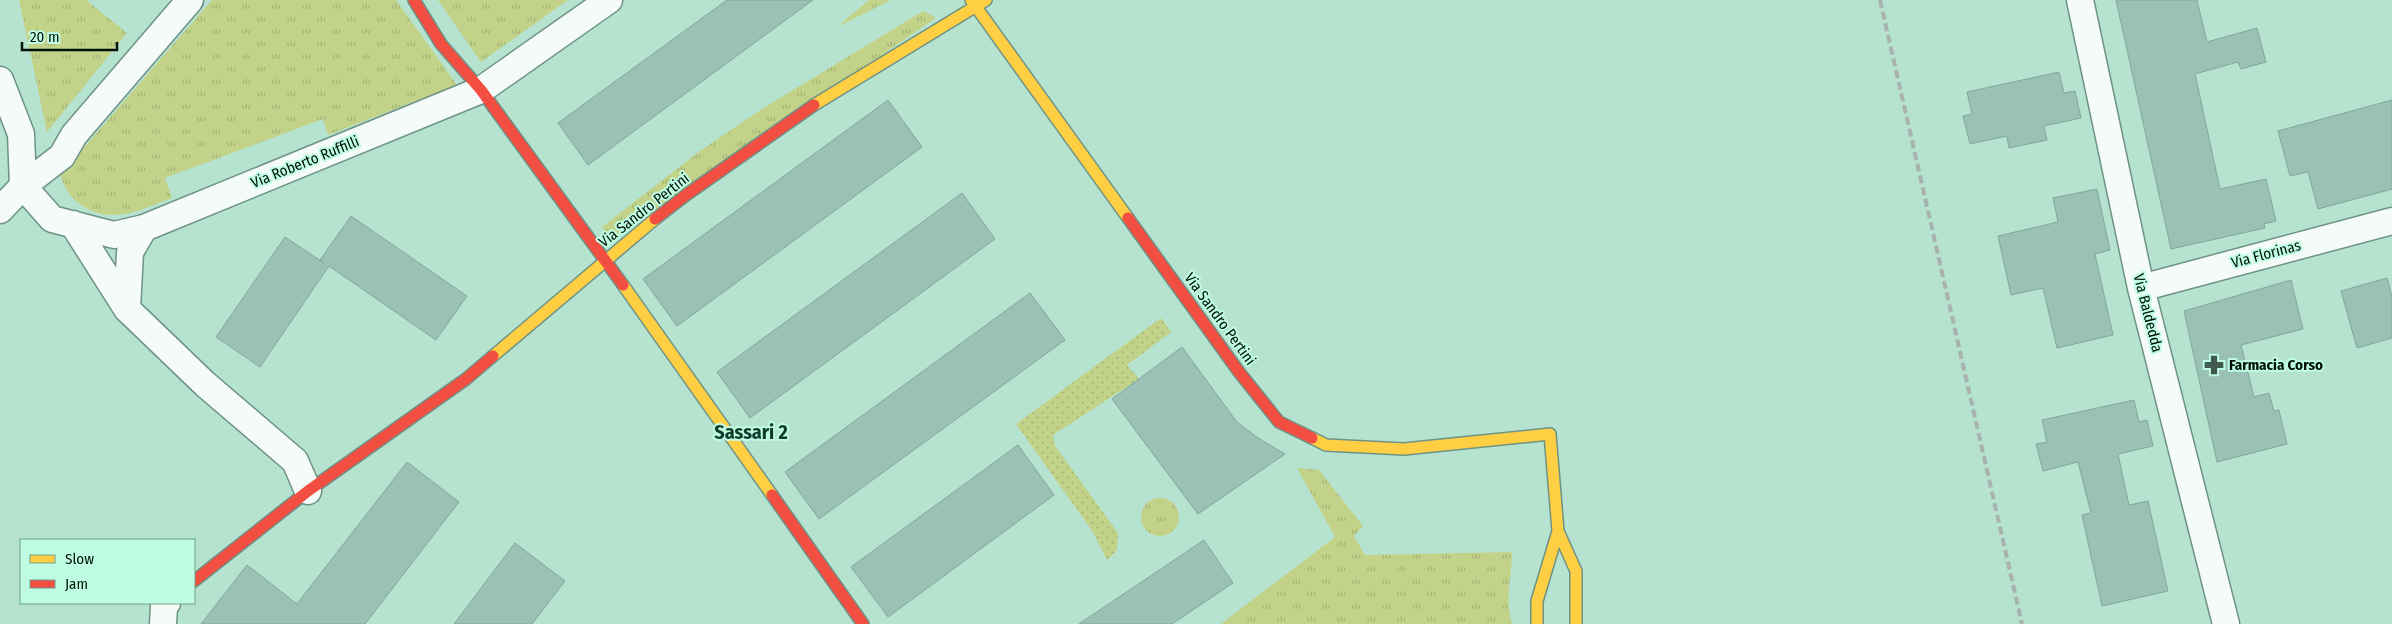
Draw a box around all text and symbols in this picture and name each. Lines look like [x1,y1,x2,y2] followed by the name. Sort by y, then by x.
[22,20,118,52] scale bar
[30,28,60,46] text: 20 m
[248,132,362,192] street label: Via Roberto Ruffilli
[595,169,693,251] street label: Via Sandro Pertini
[2229,236,2303,272] street label: Via Florinas
[1180,269,1260,369] street label: Via Sandro Pertini
[2130,272,2166,354] street label: Via Baldedda
[2203,354,2225,376] pharmacy icon: Farmacia Corso
[2229,356,2323,374] place label: Farmacia Corso
[714,420,788,444] district label: Sassari 2
[20,539,195,604] legend
[65,550,94,568] text: Slow
[65,575,88,593] text: Jam

